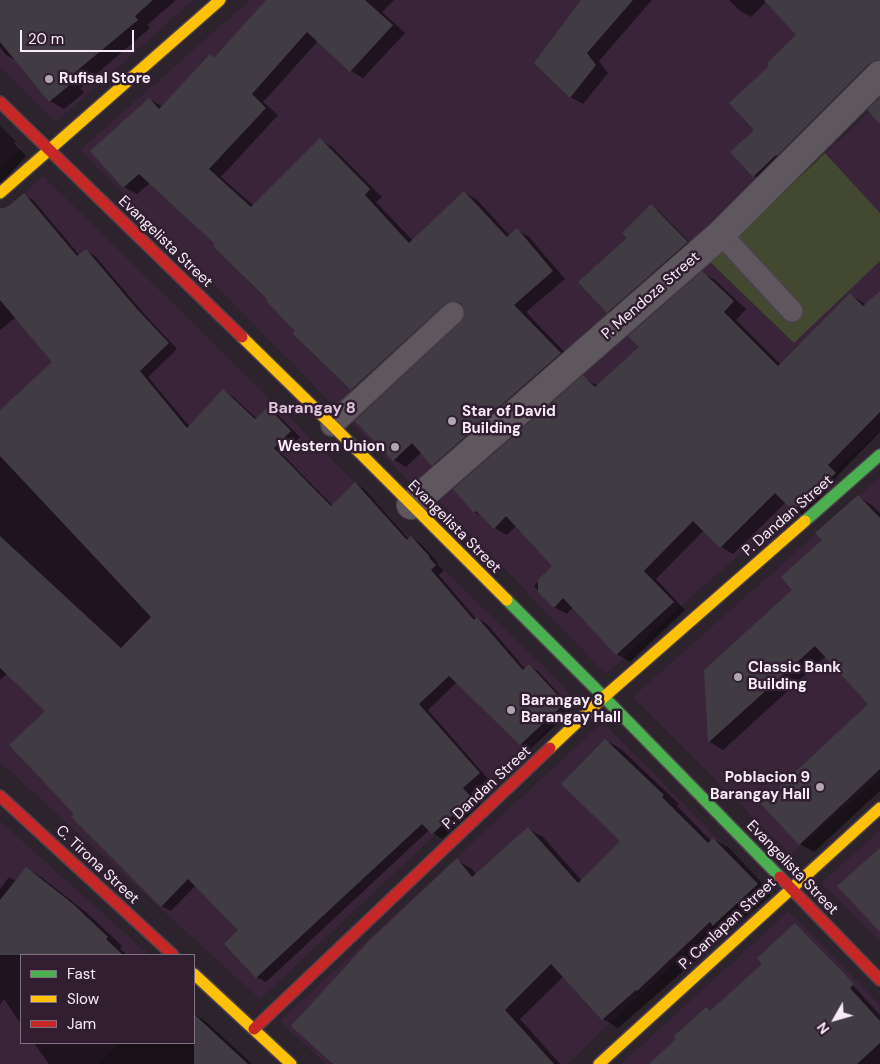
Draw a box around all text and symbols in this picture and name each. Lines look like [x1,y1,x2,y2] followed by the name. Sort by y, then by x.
[22,20,136,52] scale bar
[28,29,64,49] text: 20 m
[59,70,151,88] place label: Rufisal Store
[43,73,55,85] marker: Rufisal Store
[114,192,216,292] street label: Evangelista Street
[598,248,704,344] street label: P. Mendoza Street
[268,399,356,419] district label: Barangay 8
[462,403,556,438] place label: Star of David Building
[446,415,458,427] marker: Star of David Building
[277,438,385,456] place label: Western Union
[389,441,401,453] marker: Western Union
[739,472,837,560] street label: P. Dandan Street
[404,477,504,577] street label: Evangelista Street
[748,659,841,694] place label: Classic Bank Building
[732,671,744,683] marker: Classic Bank Building
[521,692,621,727] place label: Barangay 8 Barangay Hall
[505,704,517,716] marker: Barangay 8 Barangay Hall
[439,742,535,834] street label: P. Dandan Street
[710,769,810,804] place label: Poblacion 9 Barangay Hall
[814,781,826,793] marker: Poblacion 9 Barangay Hall
[742,817,842,919] street label: Evangelista Street
[52,822,142,908] street label: C. Tirona Street
[676,874,780,974] street label: P. Canlapan Street
[20,954,195,1044] legend
[67,964,96,984] text: Fast
[67,989,99,1009] text: Slow
[810,994,860,1044] north arrow
[67,1014,96,1034] text: Jam
[813,1019,833,1038] text: N

